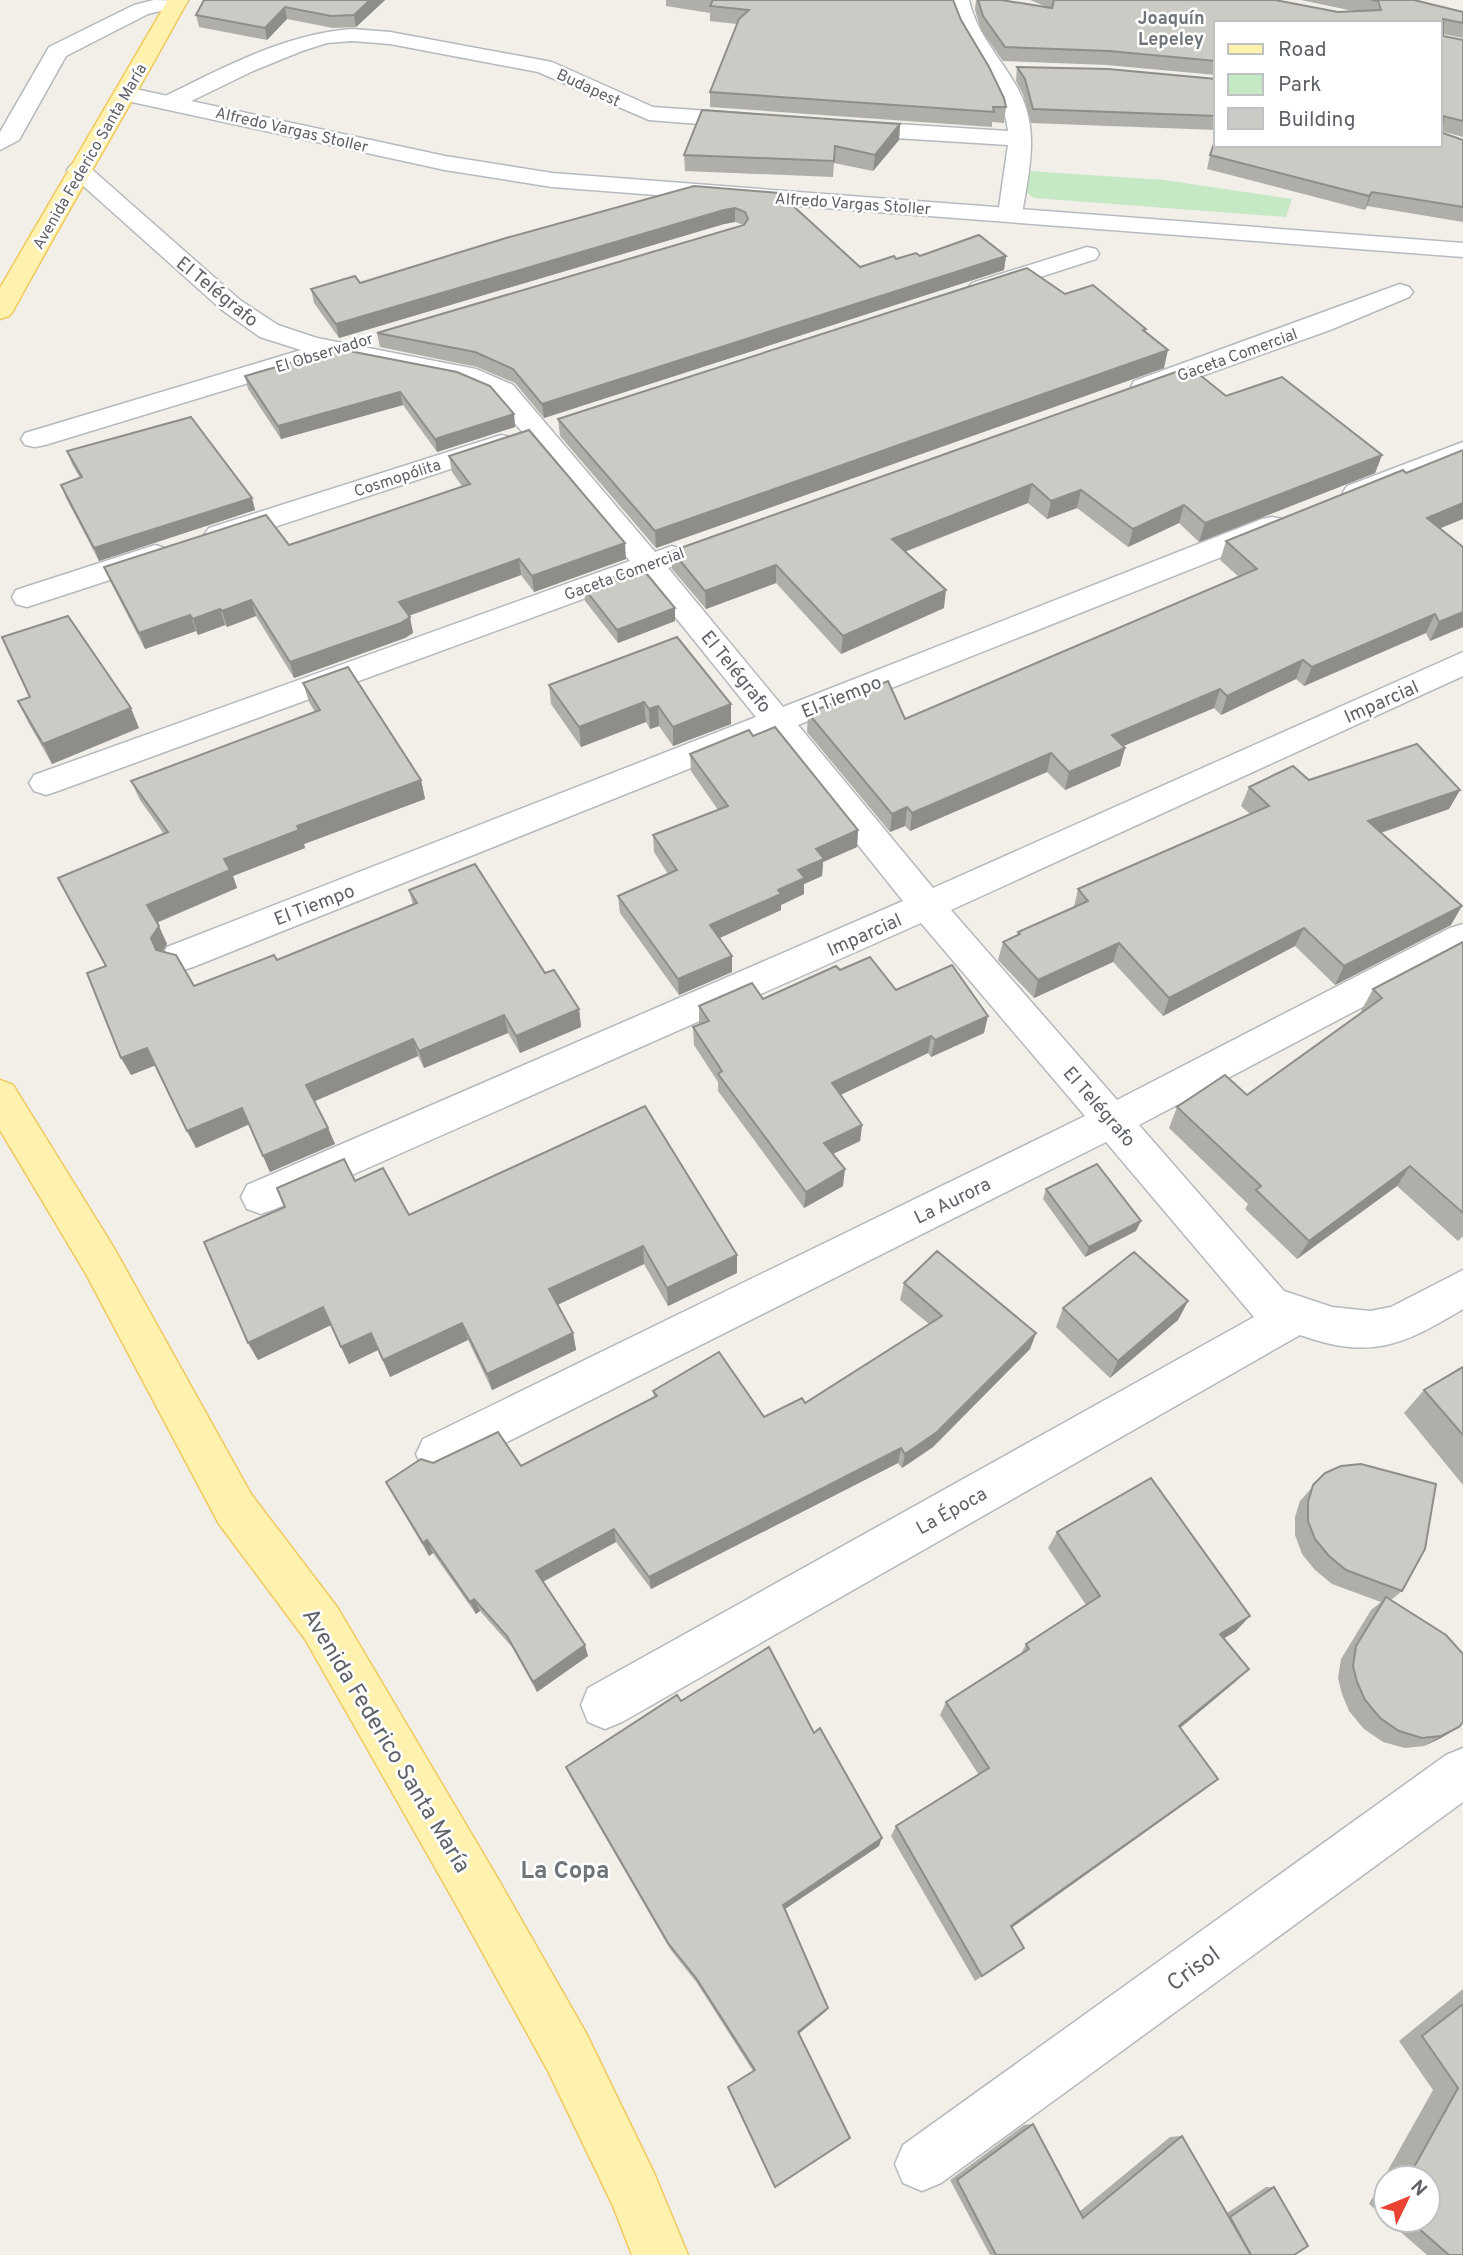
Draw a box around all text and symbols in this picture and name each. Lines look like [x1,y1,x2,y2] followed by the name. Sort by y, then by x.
[1137,8,1205,52] district label: Joaquín Lepeley
[1214,21,1442,147] legend
[1278,37,1327,64] text: Road
[29,60,152,254] street label: Avenida Federico Santa María
[553,65,623,112] street label: Budapest
[1278,72,1321,99] text: Park
[213,104,370,158] street label: Alfredo Vargas Stoller
[1278,107,1356,134] text: Building
[774,190,932,220] street label: Alfredo Vargas Stoller
[171,252,263,333] street label: El Telégrafo
[1175,325,1301,387] street label: Gaceta Comercial
[273,330,376,378] street label: El Observador
[352,455,444,502] street label: Cosmopólita
[562,544,688,606] street label: Gaceta Comercial
[695,626,776,718] street label: El Telégrafo
[798,671,885,725] street label: El Tiempo
[1341,676,1423,730] street label: Imparcial
[271,880,358,932] street label: El Tiempo
[824,909,906,963] street label: Imparcial
[1057,1062,1140,1153] street label: El Telégrafo
[911,1173,995,1231] street label: La Aurora
[912,1482,992,1541] street label: La Época
[294,1604,476,1879] street label: Avenida Federico Santa María
[521,1857,609,1887] district label: La Copa
[1162,1941,1227,1999] street label: Crisol
[1372,2164,1442,2234] north arrow
[1405,2176,1431,2202] text: N

